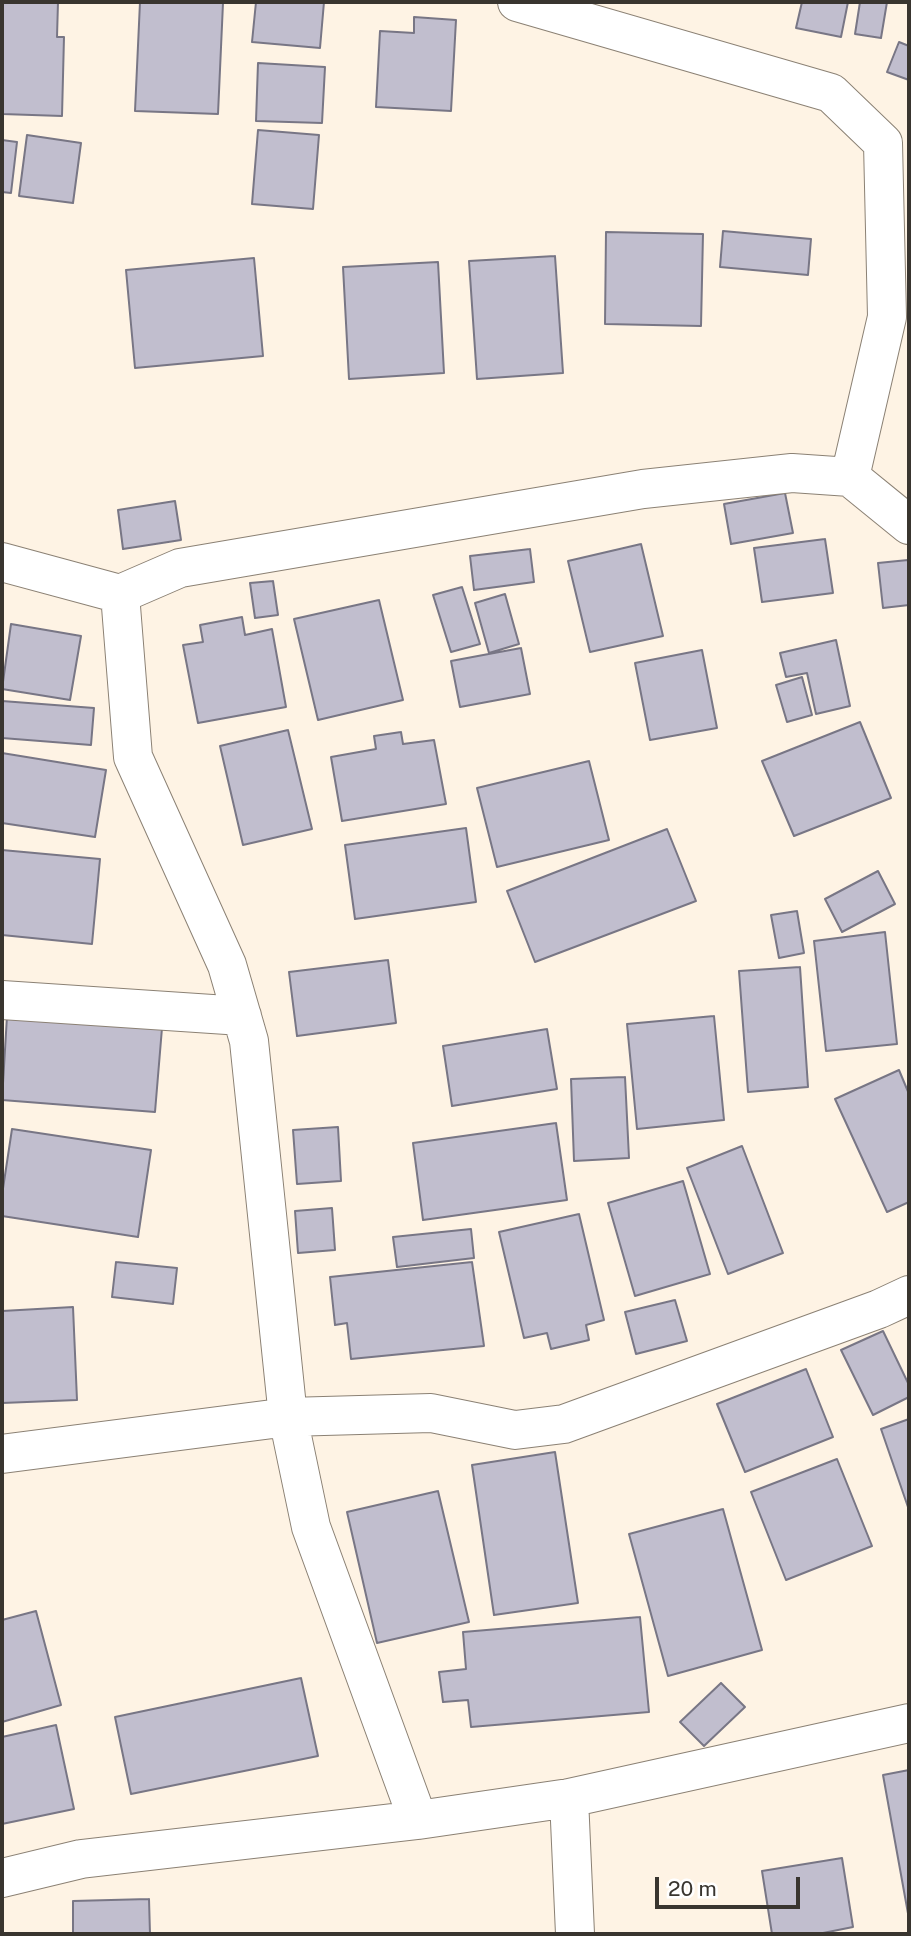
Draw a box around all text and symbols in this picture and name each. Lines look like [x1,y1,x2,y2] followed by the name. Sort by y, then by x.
[659,1862,804,1906] scale bar
[668,1876,717,1901] text: 20 m

